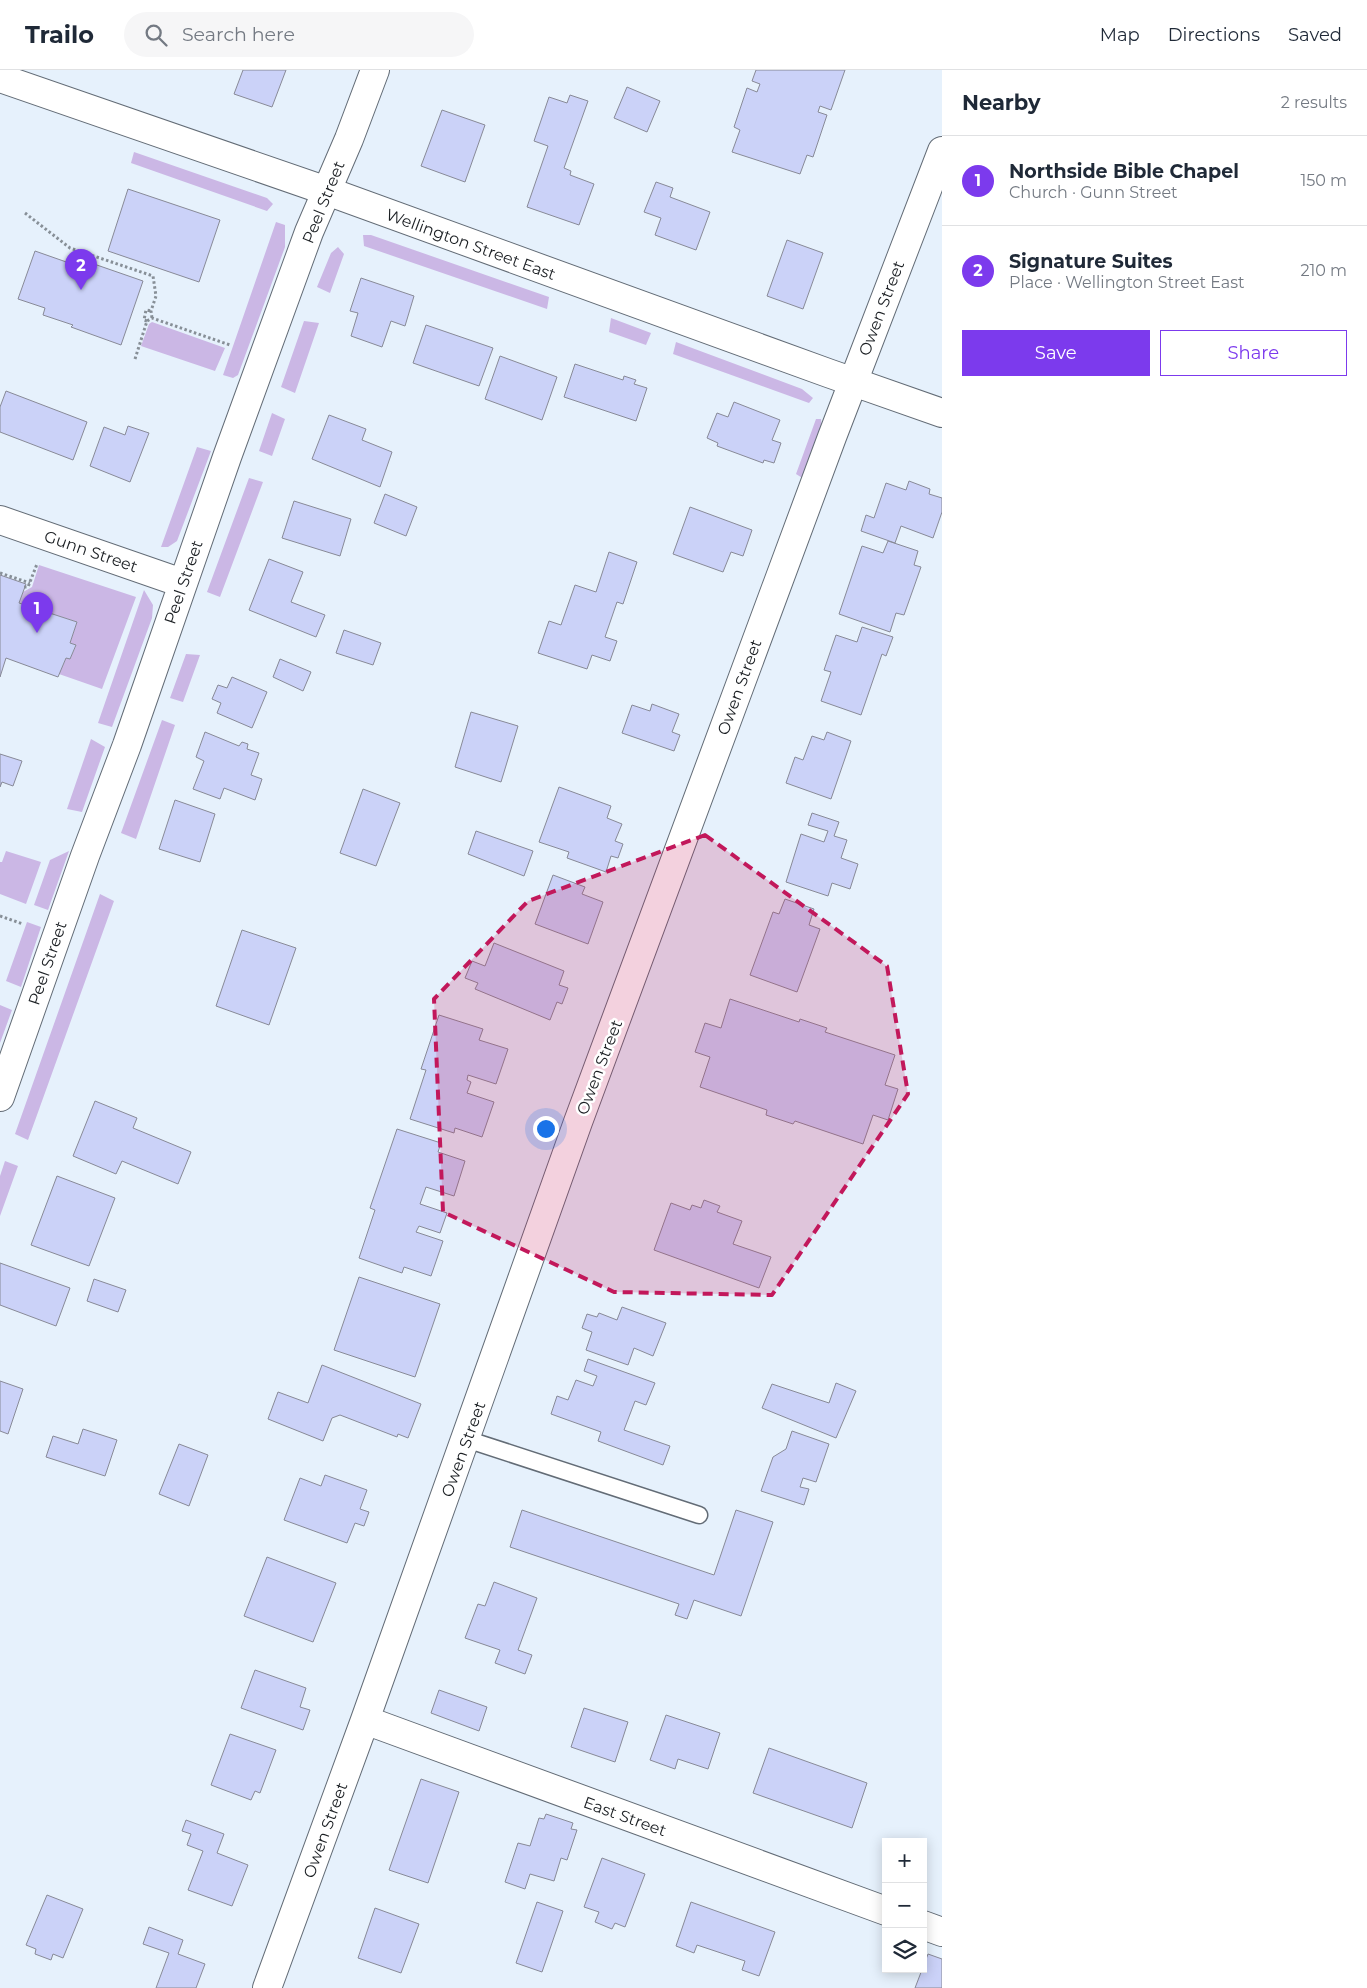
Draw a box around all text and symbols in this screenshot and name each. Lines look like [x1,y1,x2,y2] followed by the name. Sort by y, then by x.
[124,12,474,57] search box
[25,20,94,49] text: Trailo
[142,21,170,49] icon: search
[182,23,295,46] text: Search here
[1100,24,1140,46] text: Map
[1168,24,1260,46] text: Directions
[1288,24,1342,46] text: Saved
[962,90,1041,115] text: Nearby
[1281,93,1347,112] text: 2 results
[298,158,349,246] street label: Peel Street
[1009,160,1239,183] text: Northside Bible Chapel
[975,171,981,190] text: 1
[1300,171,1347,190] text: 150 m
[1009,183,1178,202] text: Church · Gunn Street
[383,205,559,284] street label: Wellington Street East
[65,249,97,290] pin: 2
[1009,250,1173,273] text: Signature Suites
[855,257,908,358] street label: Owen Street
[973,261,983,280] text: 2
[1300,261,1347,280] text: 210 m
[1009,273,1245,292] text: Place · Wellington Street East
[962,330,1150,376] button: Save
[1160,330,1347,376] button: Share
[42,527,140,576] street label: Gunn Street
[160,537,207,627] street label: Peel Street
[21,592,53,633] pin: 1
[713,636,766,738] street label: Owen Street
[24,918,71,1008] street label: Peel Street
[573,1016,626,1117] street label: Owen Street
[533,1116,559,1142] your location
[437,1398,490,1500] street label: Owen Street
[299,1779,352,1881] street label: Owen Street
[581,1793,669,1840] street label: East Street
[882,1838,927,1973] map controls
[882,1838,927,1883] button: +
[882,1883,927,1928] button: −
[882,1928,927,1973] button: layers

